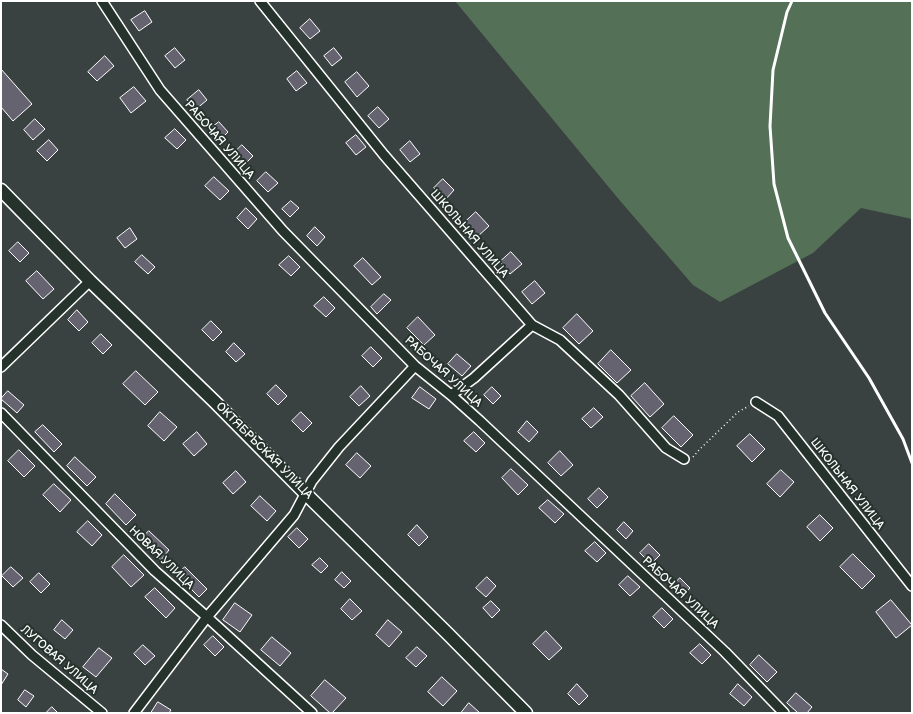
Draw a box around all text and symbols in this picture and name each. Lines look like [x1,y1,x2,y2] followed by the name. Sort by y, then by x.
[181,98,257,182] street label: РАБОЧАЯ УЛИЦА
[427,187,511,281] street label: ШКОЛЬНАЯ УЛИЦА
[401,333,485,411] street label: РАБОЧАЯ УЛИЦА
[213,400,315,502] street label: ОКТЯБРЬСКАЯ УЛИЦА
[807,436,887,532] street label: ШКОЛЬНАЯ УЛИЦА
[125,523,197,593] street label: НОВАЯ УЛИЦА
[639,554,721,632] street label: РАБОЧАЯ УЛИЦА
[18,623,100,697] street label: ЛУГОВАЯ УЛИЦА

